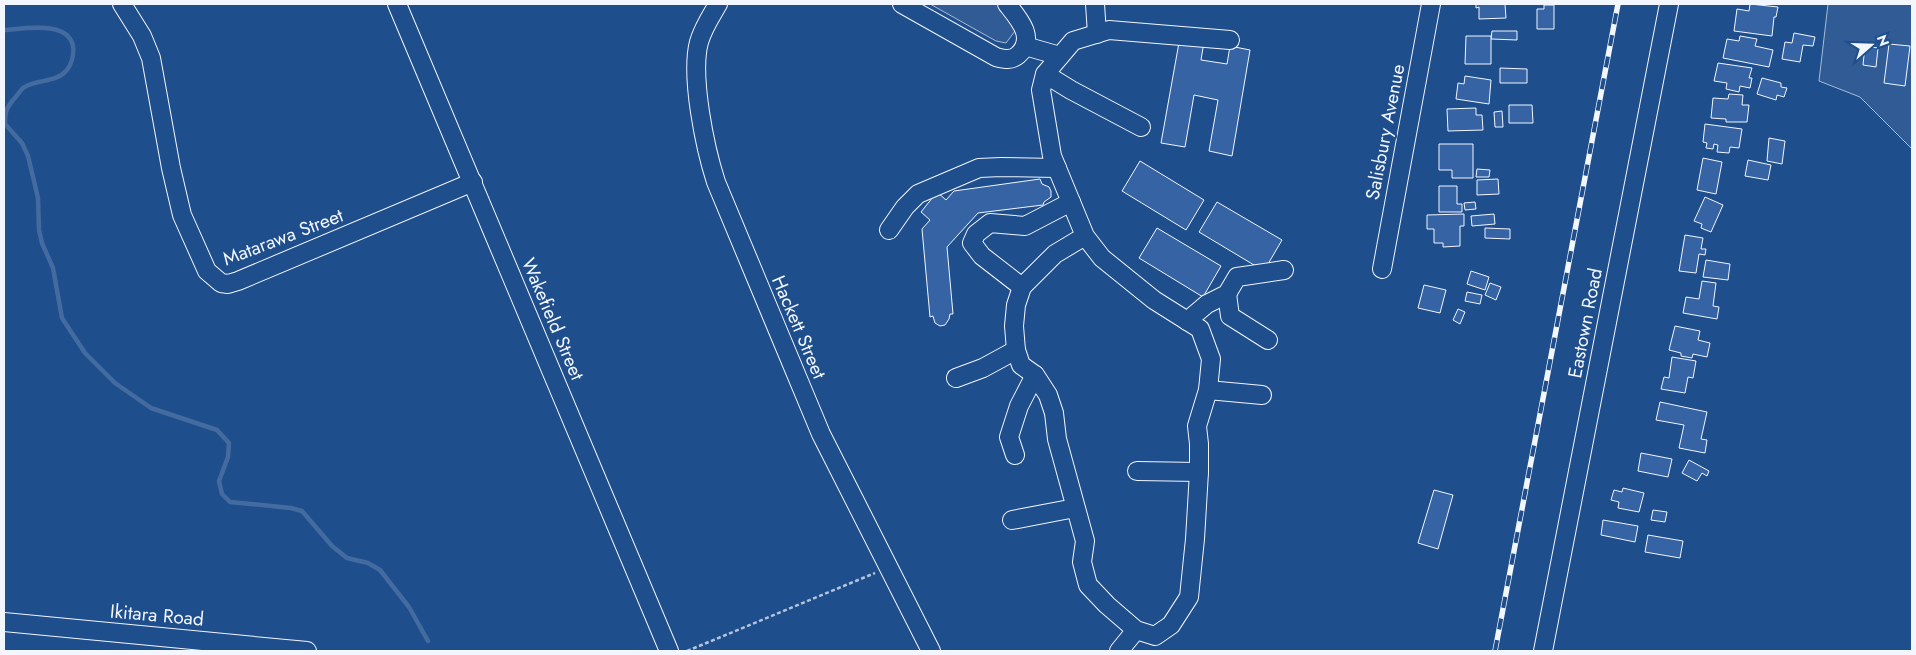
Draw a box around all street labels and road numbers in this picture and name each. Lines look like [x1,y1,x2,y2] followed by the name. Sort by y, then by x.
[1359,62,1411,202] street label: Salisbury Avenue
[219,202,347,272] street label: Matarawa Street
[515,254,591,385] street label: Wakefield Street
[1561,266,1609,380] street label: Eastown Road
[765,271,833,383] street label: Hackett Street
[109,597,205,633] street label: Ikitara Road

